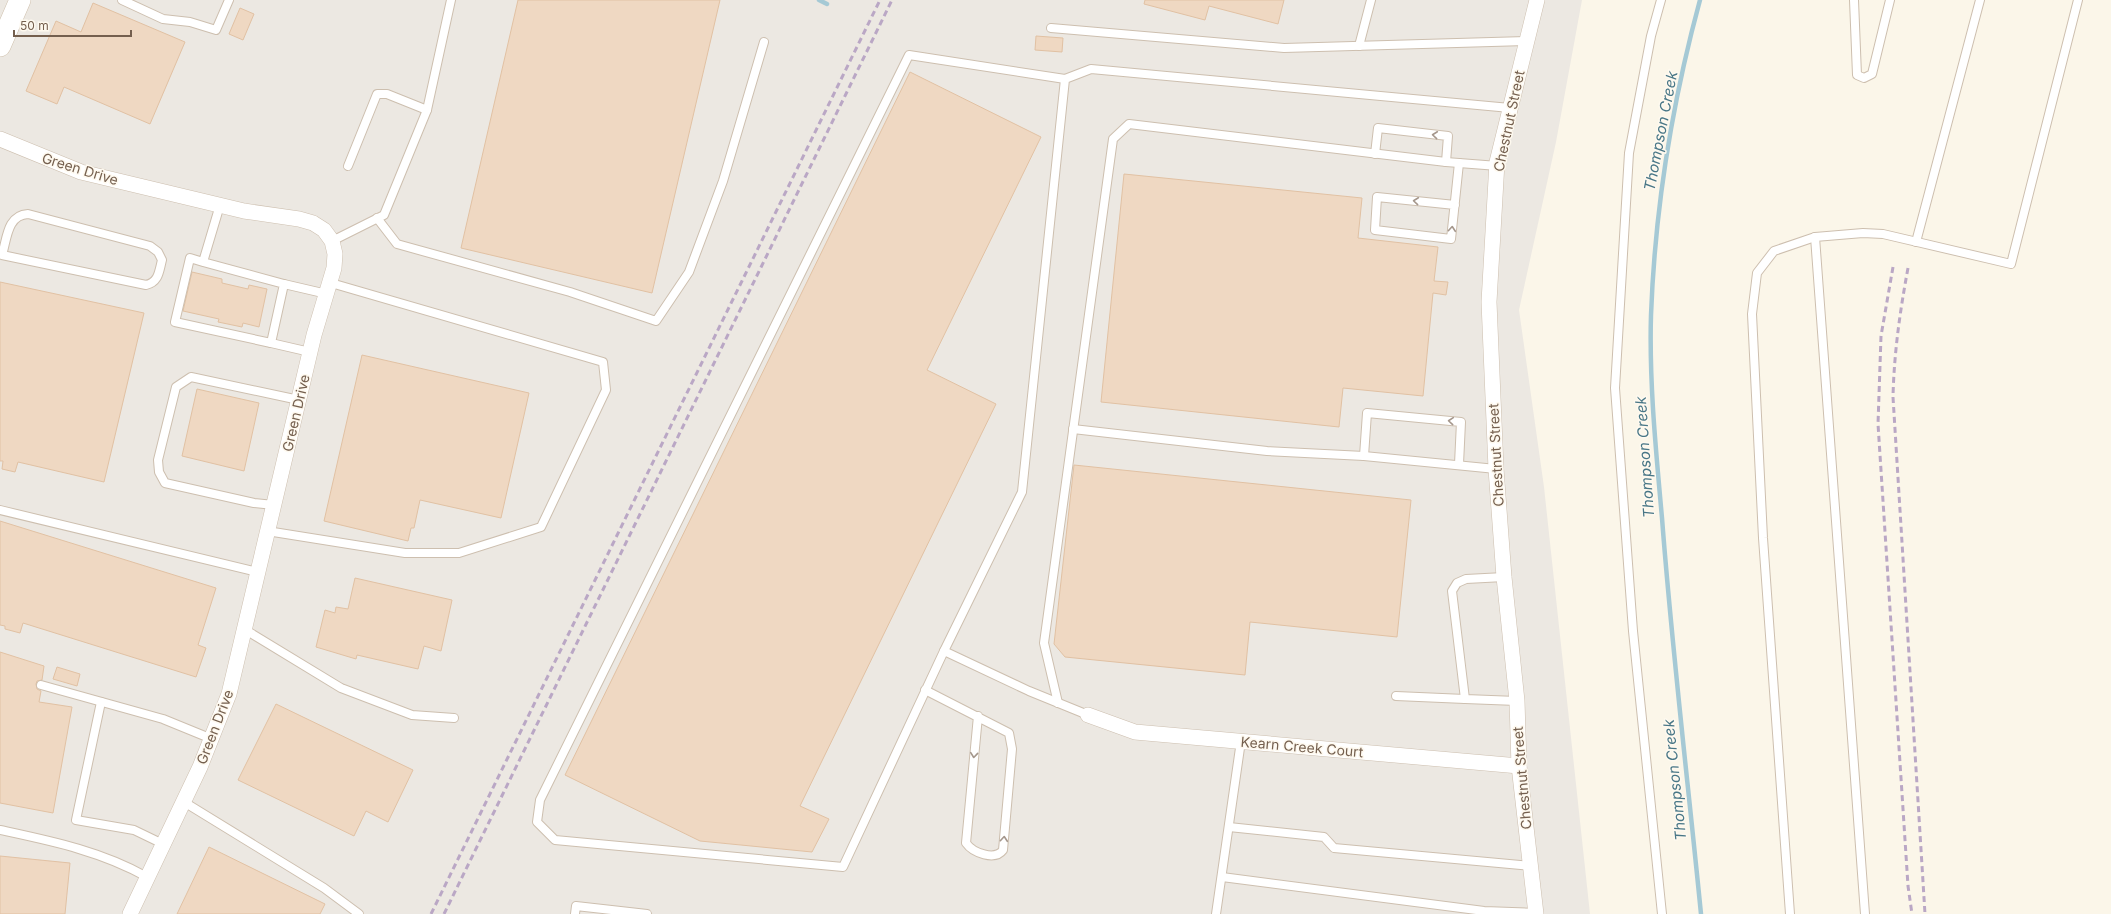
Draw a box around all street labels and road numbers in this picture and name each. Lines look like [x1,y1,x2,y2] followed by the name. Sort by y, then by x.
[1489,68,1528,173] street label: Chestnut Street
[40,149,120,188] street label: Green Drive
[278,373,313,453] street label: Green Drive
[1484,403,1507,507] street label: Chestnut Street
[192,687,237,767] street label: Green Drive
[1509,725,1534,830] street label: Chestnut Street
[1240,733,1364,760] street label: Kearn Creek Court

